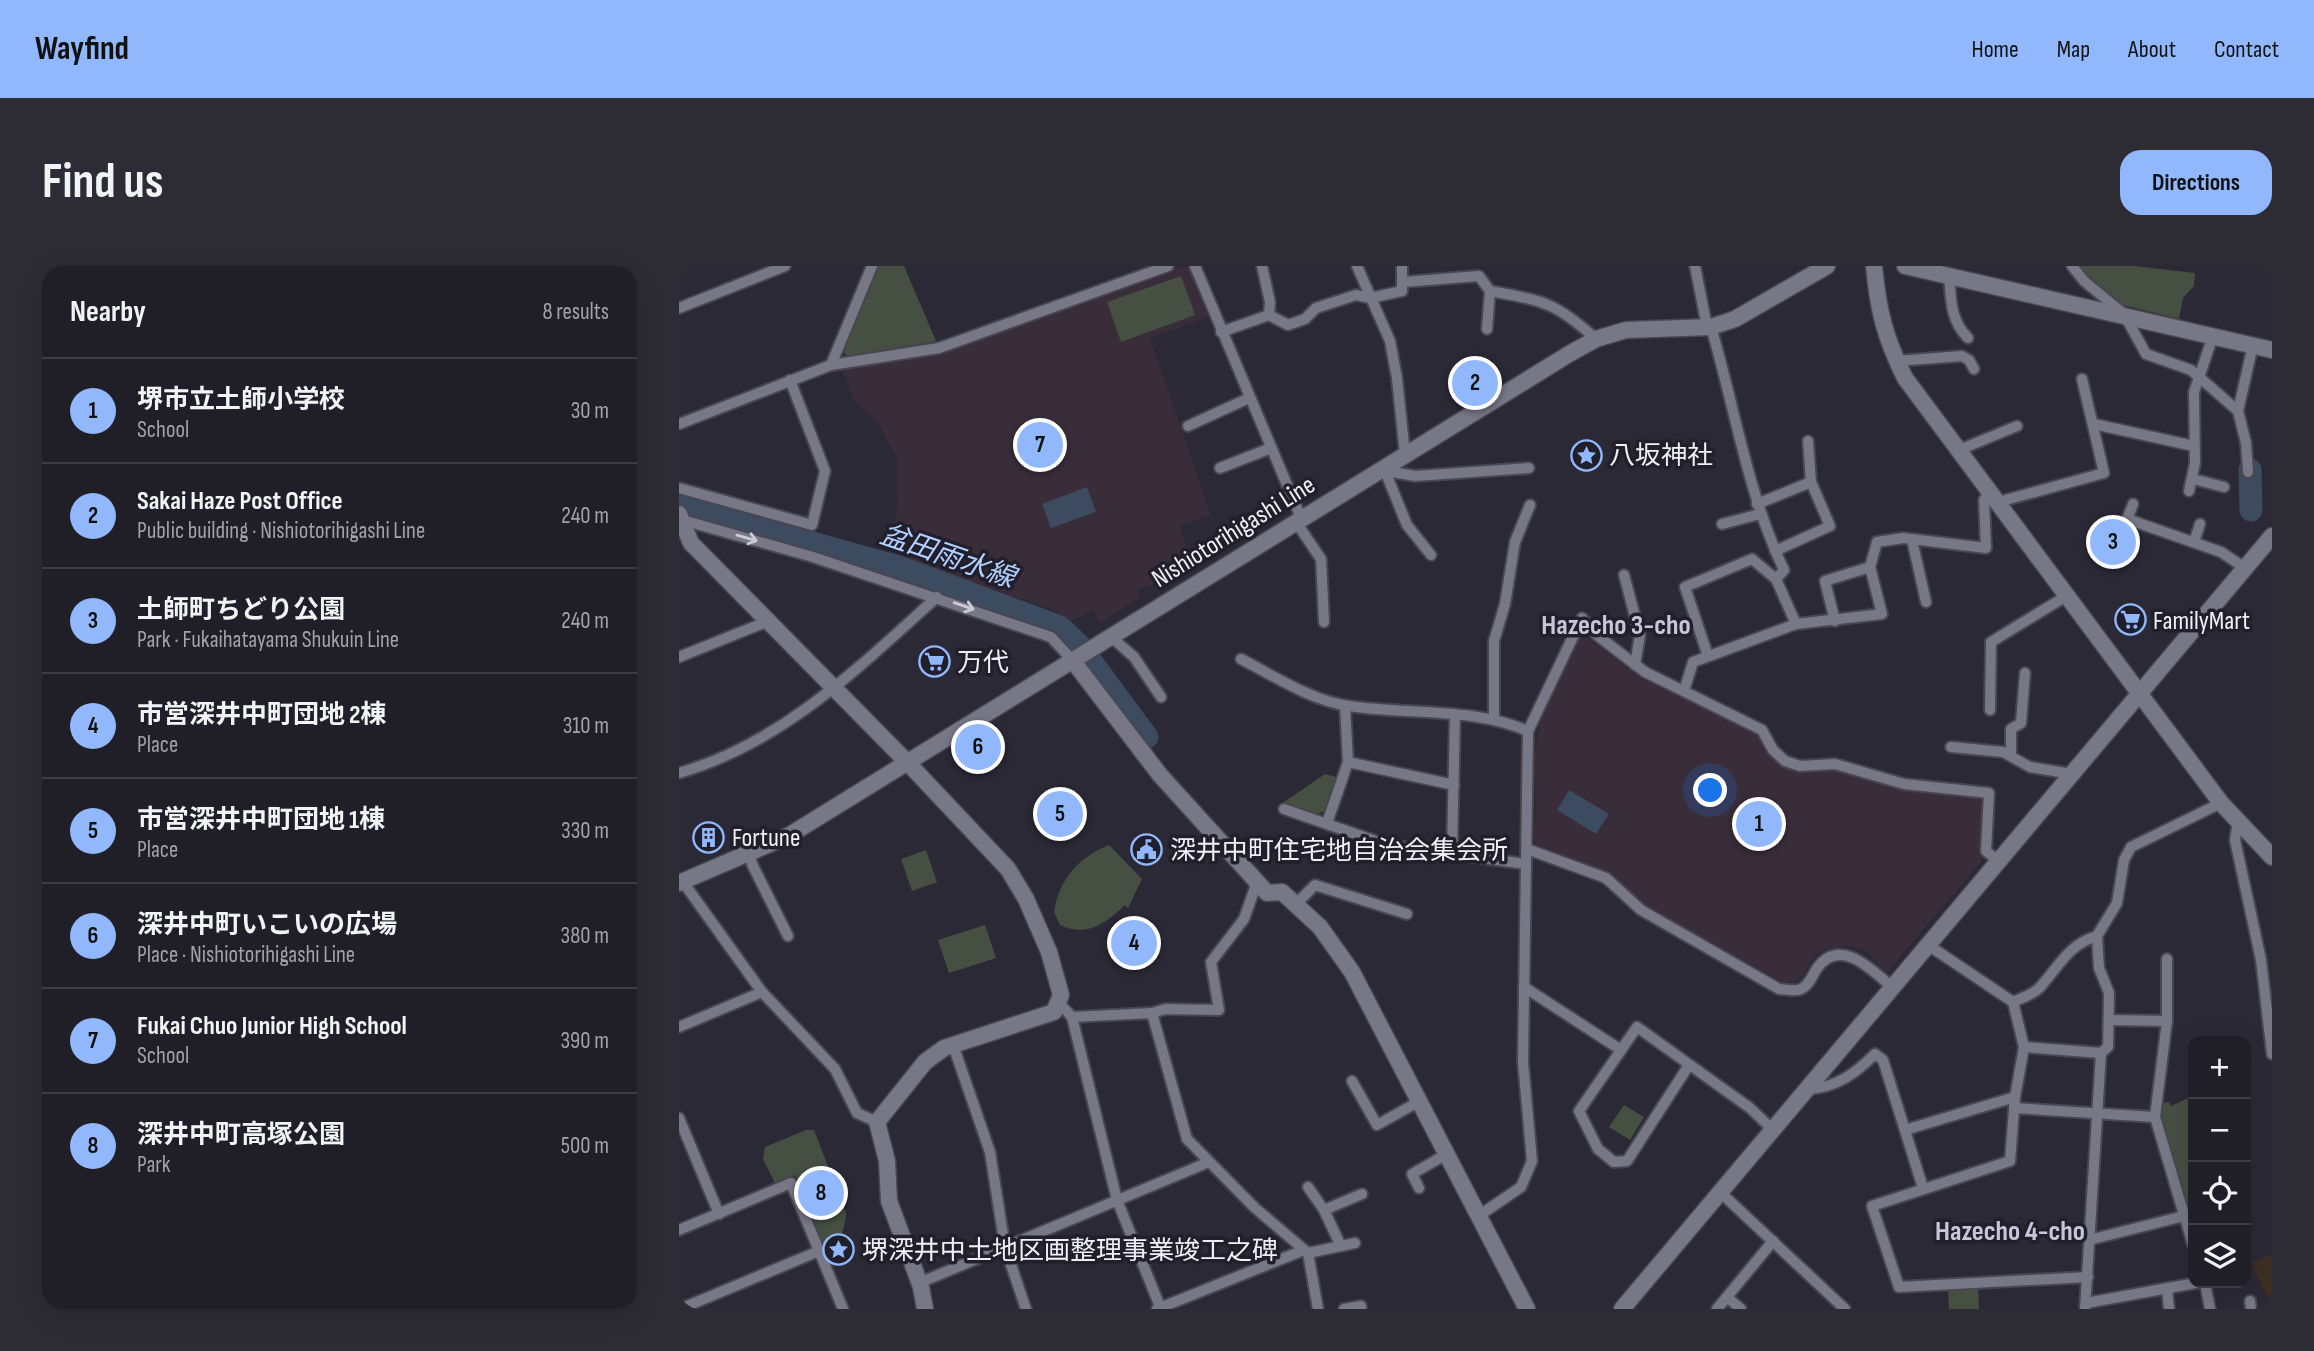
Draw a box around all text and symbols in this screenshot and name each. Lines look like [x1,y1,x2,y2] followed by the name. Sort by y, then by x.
[35,29,129,69] text: Wayfind
[1971,35,2019,64] text: Home
[2057,35,2090,64] text: Map
[2128,35,2176,64] text: About
[2214,35,2279,64] text: Contact
[2120,150,2272,215] button: Directions
[42,153,164,212] text: Find us
[70,294,146,330] text: Nearby
[543,298,609,326] text: 8 results
[1452,357,1498,409] pin: 2
[137,385,345,416] text: 堺市立土師小学校
[88,397,98,425] text: 1
[571,397,609,425] text: 30 m
[137,416,189,444] text: School
[1017,419,1063,471] pin: 7
[1569,438,1603,472] place icon: 八坂神社
[1609,441,1713,472] place label: 八坂神社
[1147,470,1321,595] street label: Nishiotorihigashi Line
[137,486,343,517] text: Sakai Haze Post Office
[88,502,98,530] text: 2
[561,502,609,530] text: 240 m
[2090,516,2136,568] pin: 3
[137,517,425,545] text: Public building · Nishiotorihigashi Line
[876,518,1022,596] water label: 盆田雨水線
[736,533,758,546] one-way arrow
[137,595,345,626] text: 土師町ちどり公園
[953,601,975,613] one-way arrow
[2113,603,2147,637] supermarket icon: FamilyMart
[2153,606,2250,637] place label: FamilyMart
[88,607,98,635] text: 3
[561,607,609,635] text: 240 m
[1541,609,1691,642] district label: Hazecho 3-cho
[137,626,399,654] text: Park · Fukaihatayama Shukuin Line
[917,645,951,679] supermarket icon: 万代
[957,648,1009,679] place label: 万代
[137,700,386,731] text: 市営深井中町団地 2棟
[88,712,98,740] text: 4
[563,712,609,740] text: 310 m
[955,721,1001,773] pin: 6
[137,731,178,759] text: Place
[1693,773,1727,807] your location
[1037,788,1083,840] pin: 5
[1736,798,1782,850] pin: 1
[137,805,385,836] text: 市営深井中町団地 1棟
[88,817,98,845] text: 5
[561,817,609,845] text: 330 m
[692,820,726,854] building icon: Fortune
[732,823,800,854] place label: Fortune
[1130,833,1164,867] public building icon: 深井中町住宅地自治会集会所
[137,836,178,864] text: Place
[1170,836,1508,867] place label: 深井中町住宅地自治会集会所
[137,910,397,941] text: 深井中町いこいの広場
[1111,917,1157,969] pin: 4
[88,922,98,950] text: 6
[561,922,609,950] text: 380 m
[137,941,355,969] text: Place · Nishiotorihigashi Line
[137,1011,407,1042] text: Fukai Chuo Junior High School
[88,1027,98,1055] text: 7
[560,1027,609,1055] text: 390 m
[2188,1036,2251,1288] map controls
[2188,1036,2251,1099] button: +
[137,1042,189,1070] text: School
[2188,1099,2251,1162] button: −
[137,1120,345,1151] text: 深井中町高塚公園
[88,1132,98,1160] text: 8
[561,1132,609,1160] text: 500 m
[137,1151,171,1179] text: Park
[2188,1162,2251,1225] button: locate
[798,1167,844,1219] pin: 8
[1935,1215,2085,1248] district label: Hazecho 4-cho
[2188,1225,2251,1288] button: layers
[822,1233,856,1267] place icon: 堺深井中土地区画整理事業竣工之碑
[862,1236,1278,1267] place label: 堺深井中土地区画整理事業竣工之碑

